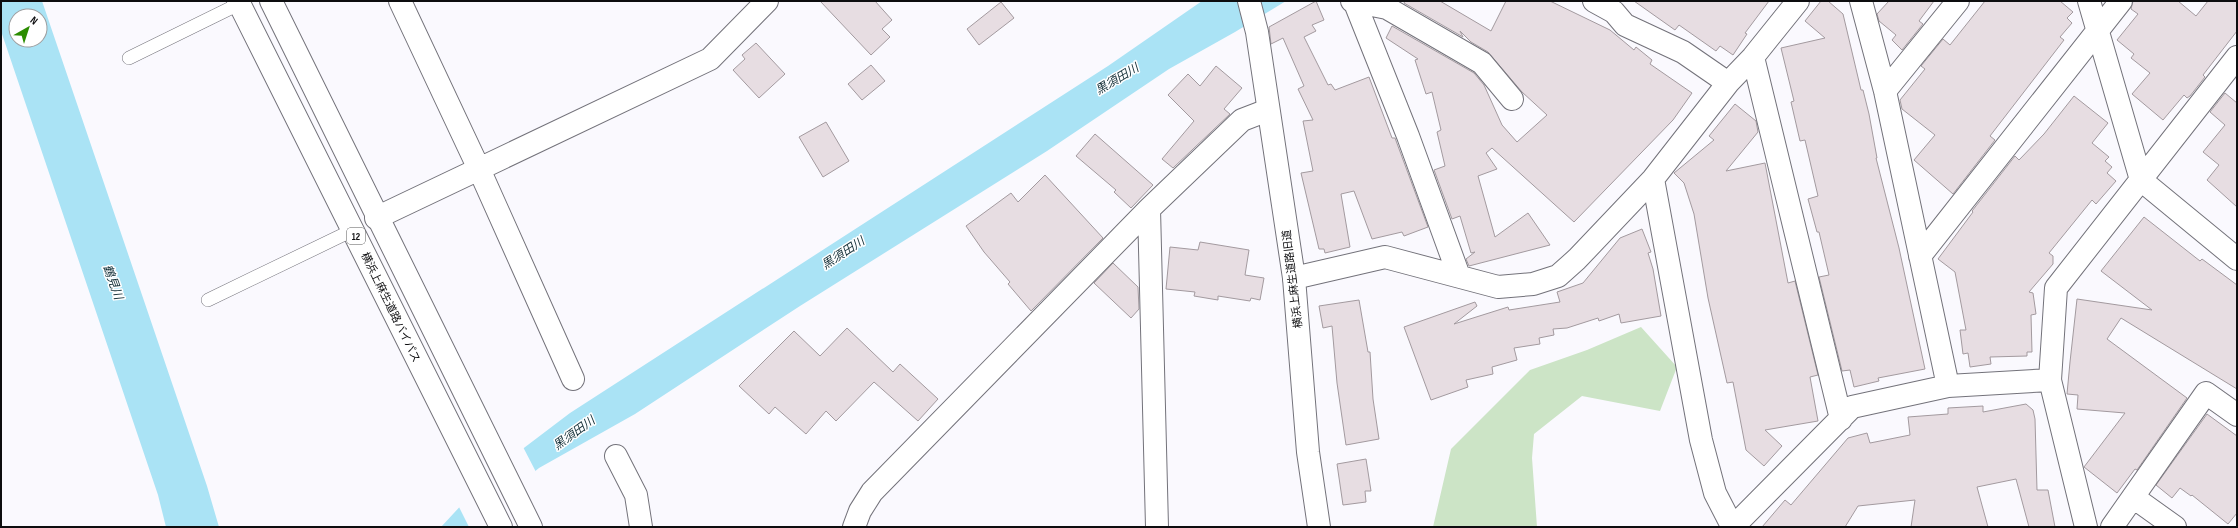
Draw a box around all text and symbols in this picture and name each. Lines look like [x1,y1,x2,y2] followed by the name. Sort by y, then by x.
[8,8,48,48] north arrow
[28,14,40,28] text: N
[1093,60,1143,98] water label: 黒須田川
[347,228,365,244] road number: 12
[1280,229,1305,329] street label: 横浜上麻生道路旧道
[819,233,869,273] water label: 黒須田川
[358,250,423,364] street label: 横浜上麻生道路バイパス
[99,263,126,304] water label: 鶴見川
[550,412,600,454] water label: 黒須田川

